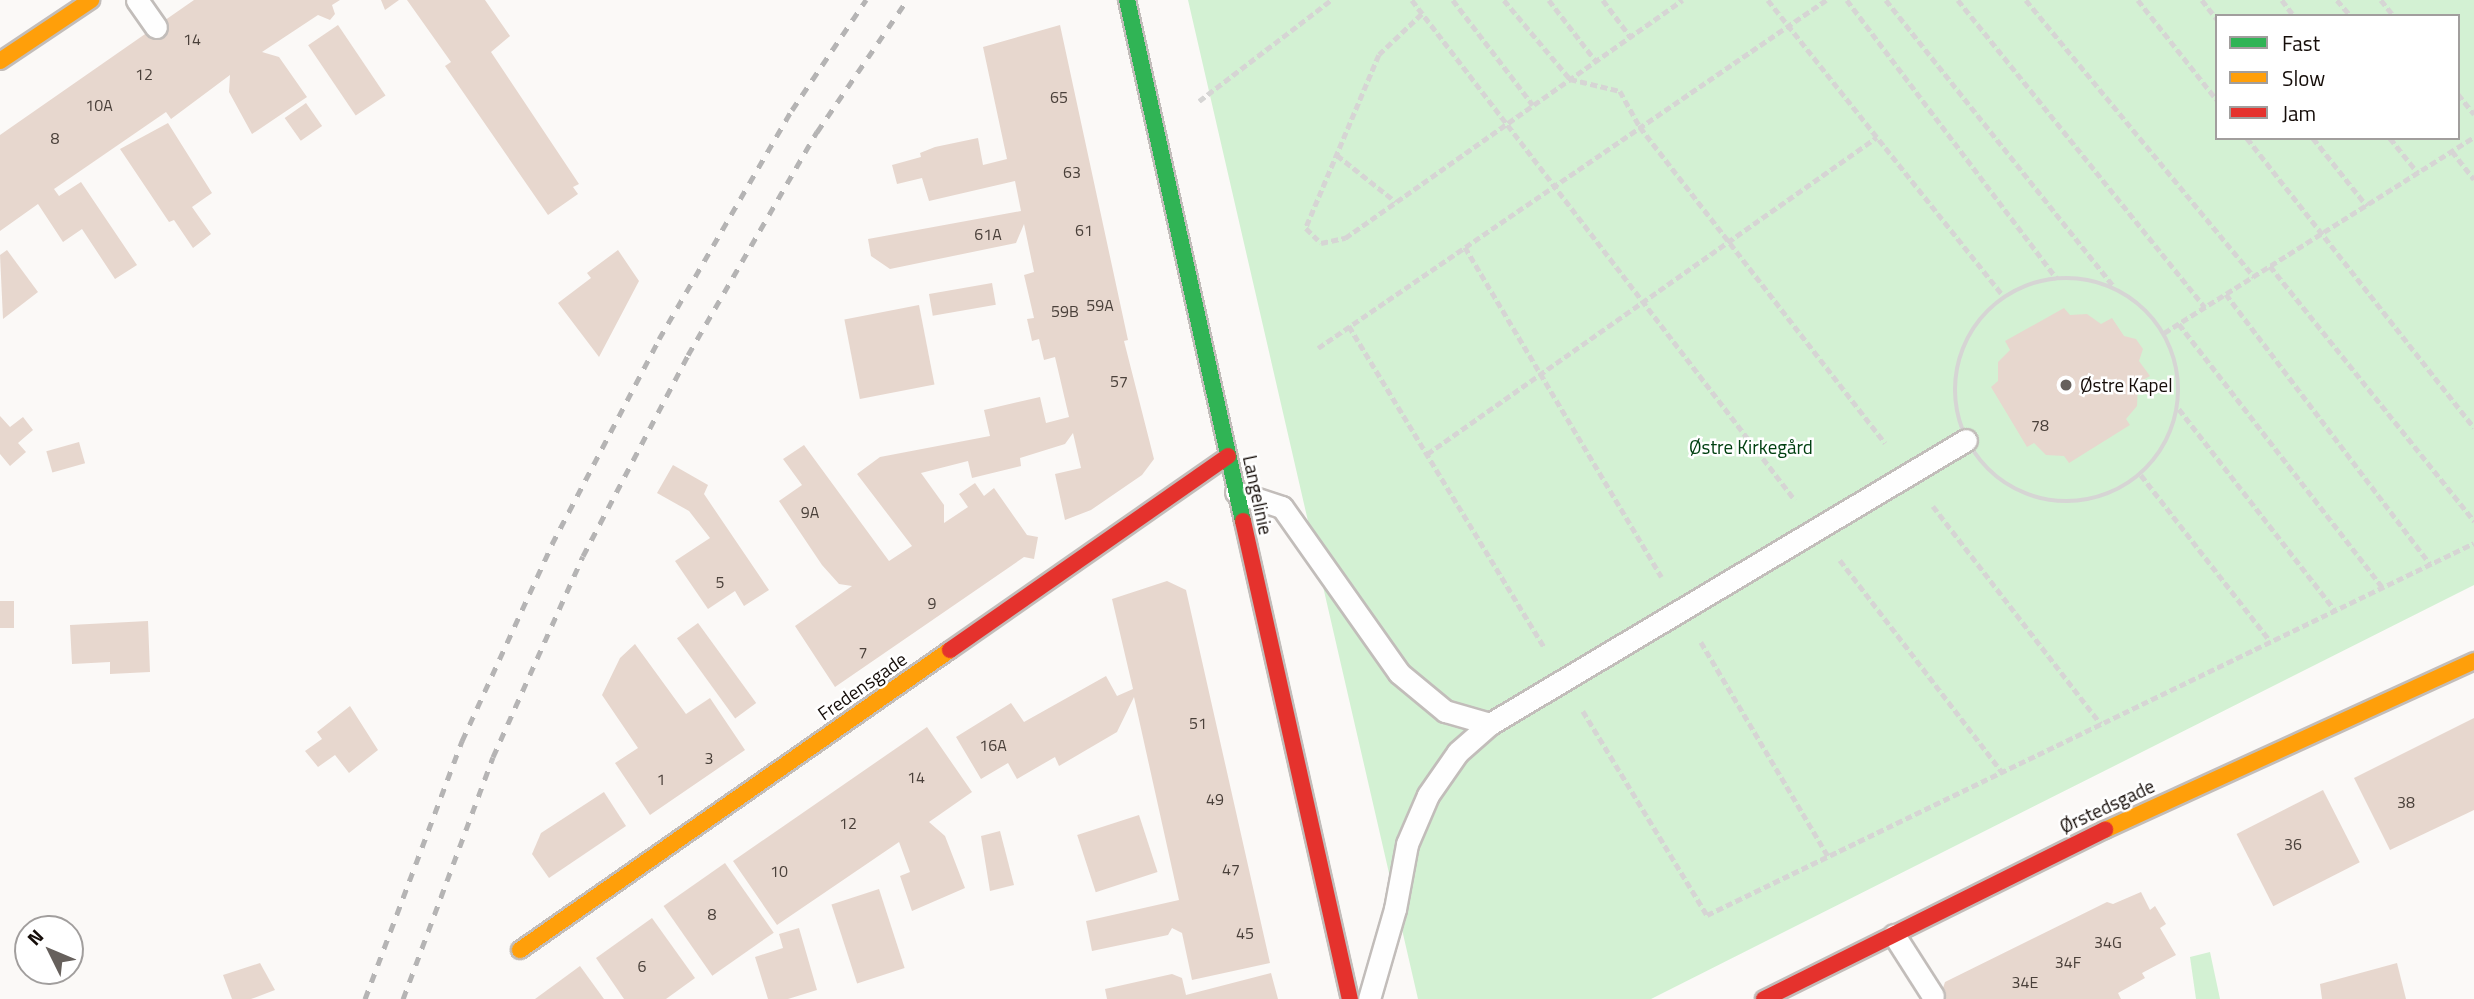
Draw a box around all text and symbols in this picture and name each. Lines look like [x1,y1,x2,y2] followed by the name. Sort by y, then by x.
[2215,14,2460,140] legend
[2282,27,2320,59] text: Fast
[183,29,201,49] house number: 14
[2282,62,2325,94] text: Slow
[135,64,153,84] house number: 12
[1050,87,1068,107] house number: 65
[85,95,113,115] house number: 10A
[2282,97,2316,129] text: Jam
[51,128,59,148] house number: 8
[1063,162,1081,182] house number: 63
[1075,220,1093,240] house number: 61
[974,224,1002,244] house number: 61A
[1086,295,1114,315] house number: 59A
[1051,301,1079,321] house number: 59B
[1110,371,1128,391] house number: 57
[2080,374,2173,396] place label: Østre Kapel
[2058,377,2074,393] marker: Østre Kapel
[2031,415,2049,435] house number: 78
[1689,436,1813,458] park label: Østre Kirkegård
[1238,453,1278,537] street label: Langelinie
[801,502,819,522] house number: 9A
[716,572,724,592] house number: 5
[928,593,936,613] house number: 9
[859,642,867,662] house number: 7
[813,647,911,725] street label: Fredensgade
[1189,713,1207,733] house number: 51
[979,735,1007,755] house number: 16A
[705,748,713,768] house number: 3
[907,767,925,787] house number: 14
[657,769,665,789] house number: 1
[2056,774,2158,838] street label: Ørstedsgade
[1206,789,1224,809] house number: 49
[2397,792,2415,812] house number: 38
[839,813,857,833] house number: 12
[2284,834,2302,854] house number: 36
[1222,859,1240,879] house number: 47
[770,861,788,881] house number: 10
[708,904,716,924] house number: 8
[14,915,84,985] north arrow
[20,922,50,951] text: N
[1236,923,1254,943] house number: 45
[2094,932,2122,952] house number: 34G
[2055,952,2081,972] house number: 34F
[638,956,646,976] house number: 6
[2012,972,2038,992] house number: 34E

